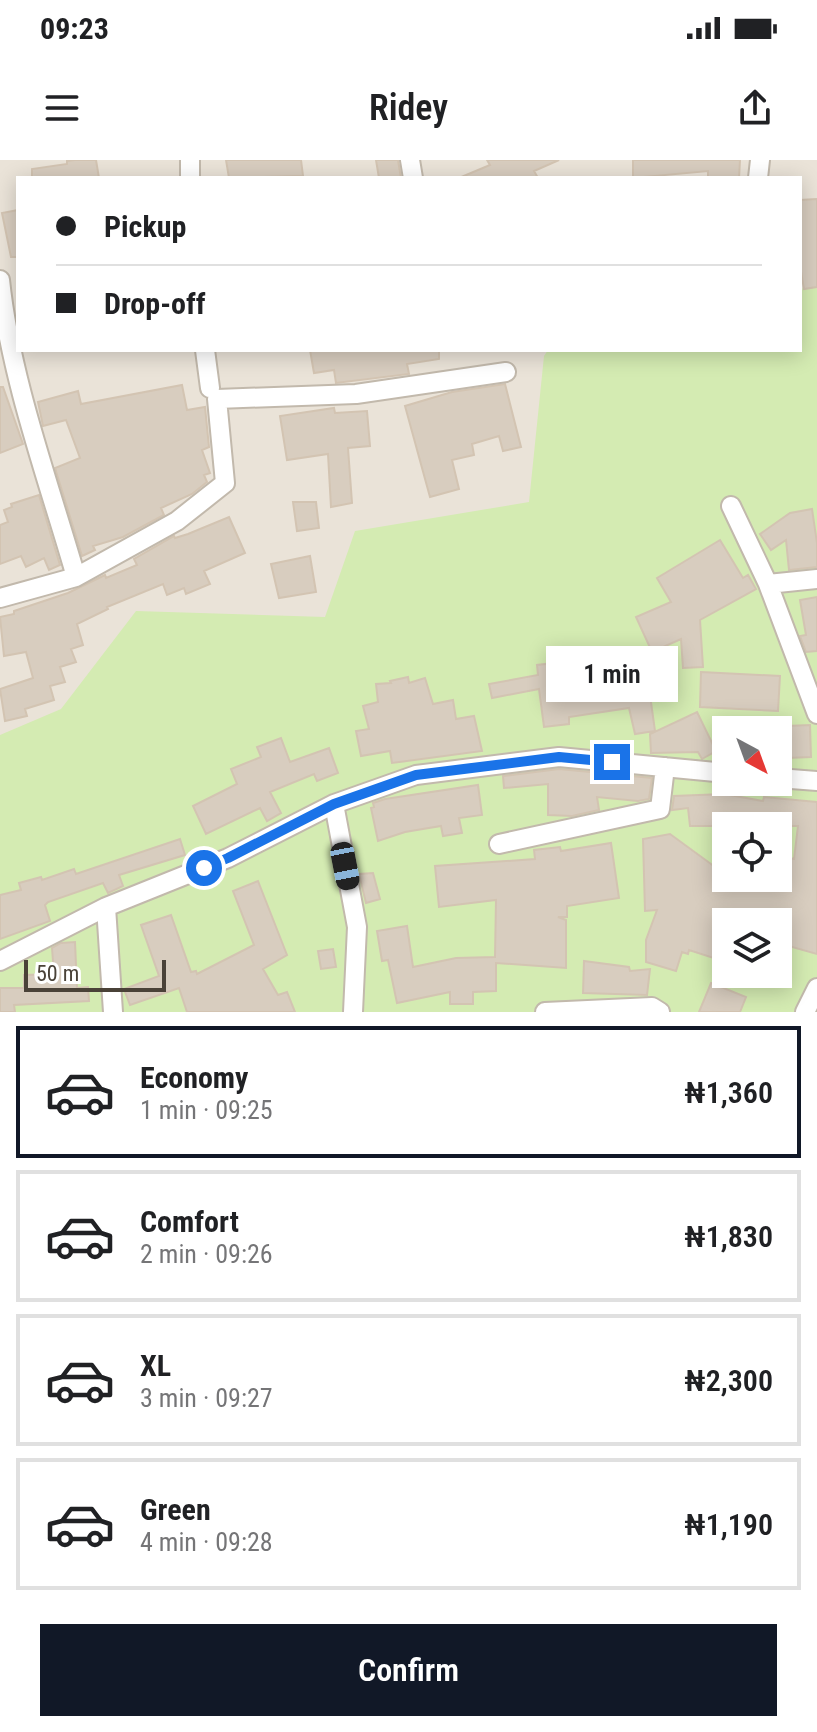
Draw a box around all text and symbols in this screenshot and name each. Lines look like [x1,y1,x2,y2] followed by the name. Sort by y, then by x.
[40,11,109,46] text: 09:23
[40,86,84,130] icon: menu
[733,86,777,130] icon: share
[369,87,448,129] text: Ridey
[104,209,186,244] text: Pickup
[104,286,206,321] text: Drop-off
[546,646,678,702] callout: 1 min
[583,659,641,689] text: 1 min
[712,716,792,796] north arrow
[712,716,792,988] map controls
[594,744,630,780] route end
[712,812,792,892] button: locate
[329,840,361,892] car
[186,850,222,886] route start
[712,908,792,988] button: layers
[24,956,166,992] scale bar
[36,961,79,986] text: 50 m
[44,1056,116,1128] icon: car
[140,1060,248,1095] text: Economy
[684,1075,773,1110] text: ₦1,360
[140,1095,273,1125] text: 1 min · 09:25
[44,1200,116,1272] icon: car
[140,1204,239,1239] text: Comfort
[684,1219,773,1254] text: ₦1,830
[140,1239,273,1269] text: 2 min · 09:26
[44,1344,116,1416] icon: car
[140,1348,171,1383] text: XL
[684,1363,773,1398] text: ₦2,300
[140,1383,273,1413] text: 3 min · 09:27
[44,1488,116,1560] icon: car
[140,1492,211,1527] text: Green
[684,1507,773,1542] text: ₦1,190
[140,1527,273,1557] text: 4 min · 09:28
[40,1624,777,1716] button: Confirm

